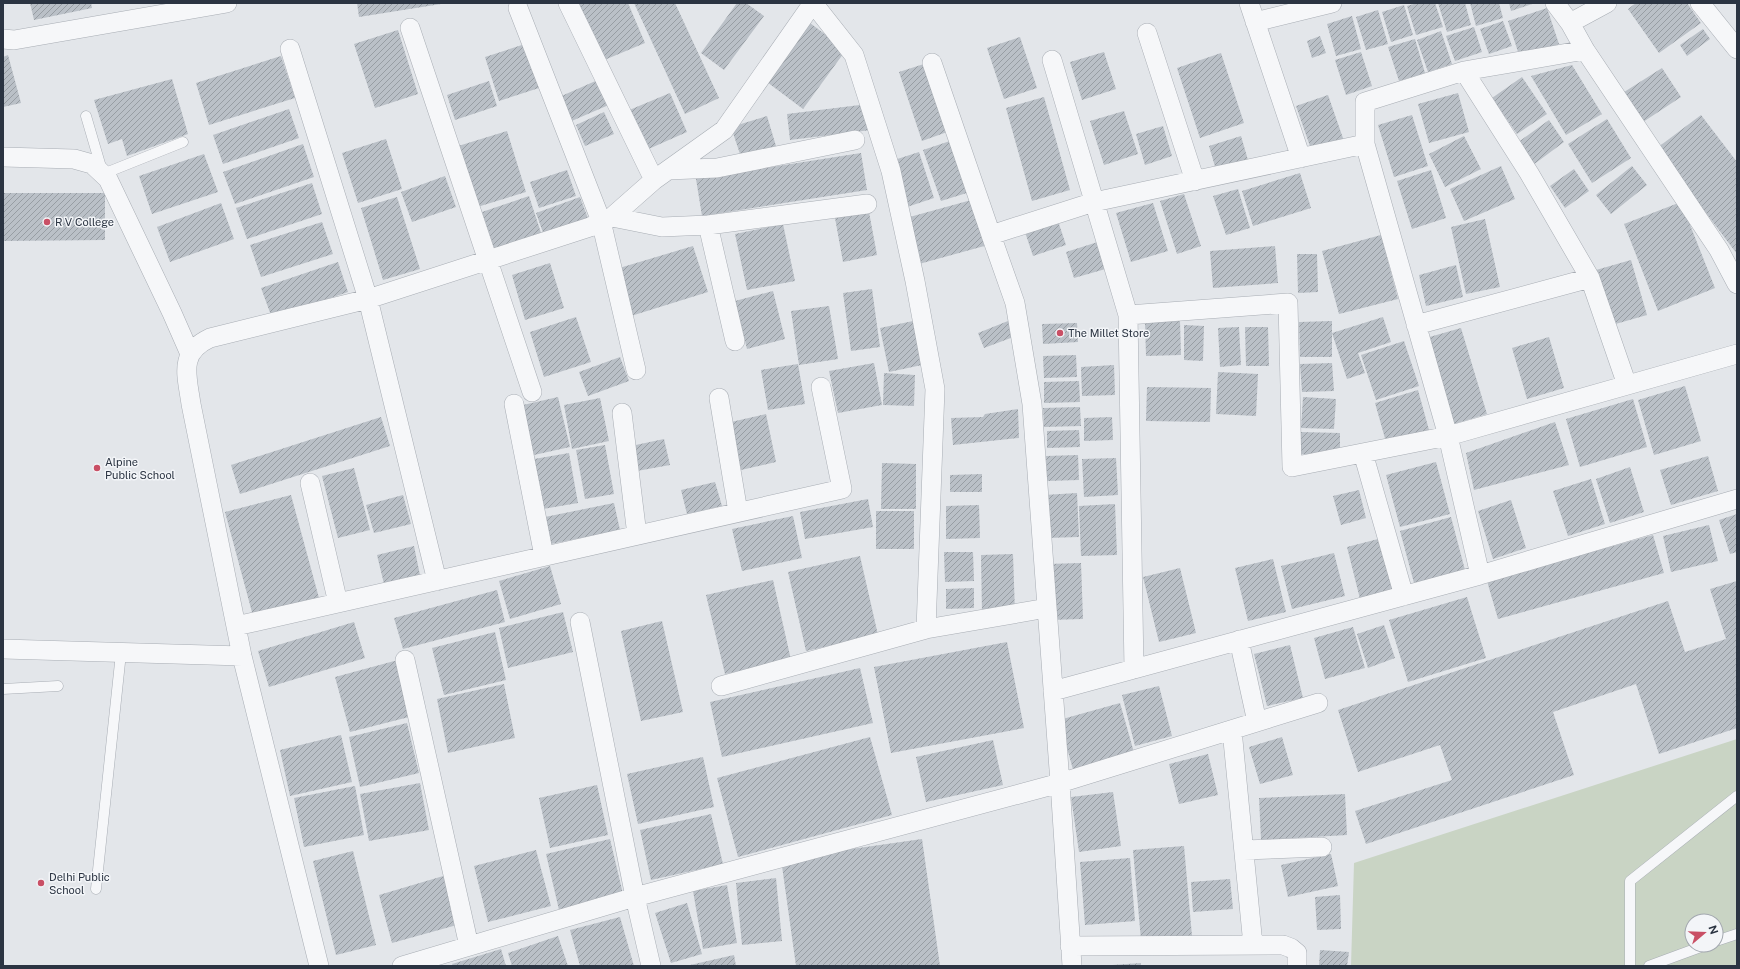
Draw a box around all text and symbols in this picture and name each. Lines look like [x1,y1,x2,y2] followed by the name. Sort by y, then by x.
[55,216,114,228] place label: R V College
[42,217,52,227] marker: R V College
[1068,327,1149,339] place label: The Millet Store
[1055,328,1065,338] marker: The Millet Store
[105,456,175,481] place label: Alpine Public School
[92,463,102,473] marker: Alpine Public School
[49,871,110,896] place label: Delhi Public School
[36,878,46,888] marker: Delhi Public School
[1684,913,1724,953] north arrow
[1706,924,1721,936] text: N

